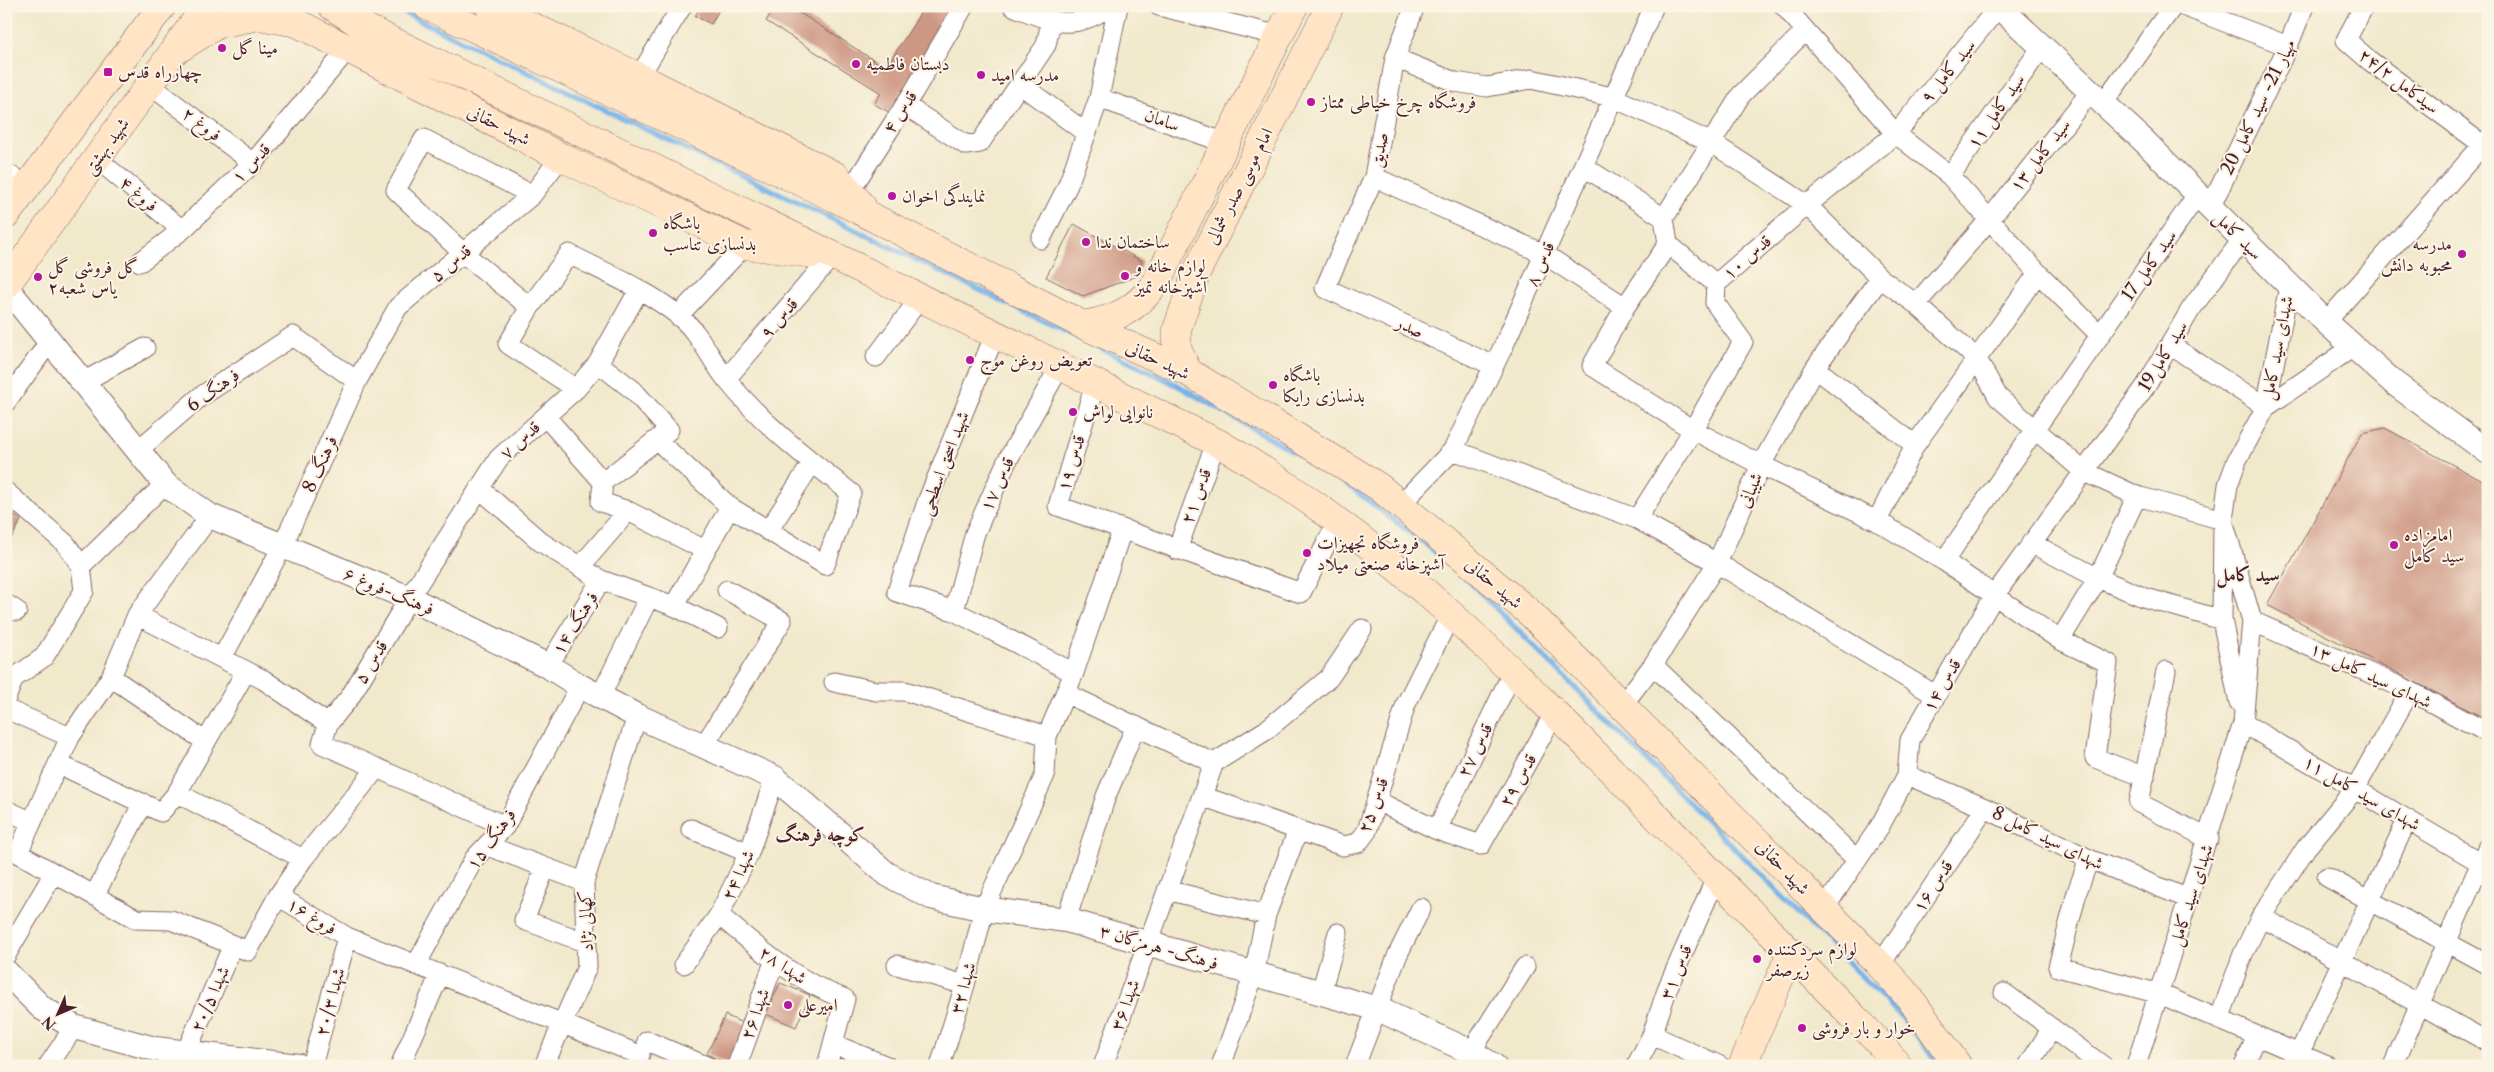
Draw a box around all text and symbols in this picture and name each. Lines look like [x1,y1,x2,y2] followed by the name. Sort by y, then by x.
[1916,35,1982,109] street label: سید کامل ۹
[2216,36,2302,179] street label: مهیار 21- سید کامل 20
[232,37,278,60] place label: مینا گل
[216,42,228,54] marker: مینا گل
[2353,44,2444,120] street label: سیدکامل ۲۴/۲
[866,53,950,75] place label: دبستان فاطمیه
[850,58,862,70] marker: دبستان فاطمیه
[118,61,202,84] place label: چهارراه قدس
[991,64,1059,86] place label: مدرسه امید
[102,66,114,78] marker: چهارراه قدس
[975,69,987,81] marker: مدرسه امید
[1962,69,2031,154] street label: سید کامل ۱۱
[878,86,922,138] street label: قدس ۴
[1319,90,1476,118] place label: فروشگاه چرخ خیاطی ممتاز
[1305,96,1317,108] marker: فروشگاه چرخ خیاطی ممتاز
[463,100,534,151] street label: شهید حقانی
[176,102,226,149] street label: فروغ ۲
[1141,104,1183,136] street label: سامان
[78,113,136,180] street label: شهید بهشتی
[2005,114,2077,197] street label: سید کامل ۱۳
[1200,124,1282,250] street label: امام موسی صدر شمالی
[1365,131,1393,169] street label: صدیق
[227,138,275,188] street label: قدس ۱
[113,172,163,220] street label: فروغ ۴
[902,182,986,208] place label: نمایندگی اخوان
[886,190,898,202] marker: نمایندگی اخوان
[2207,206,2267,266] street label: سید کامل
[663,211,756,256] place label: باشگاه بدنسازی تناسب
[2117,225,2183,306] street label: سید کامل 17
[647,227,659,239] marker: باشگاه بدنسازی تناسب
[1718,230,1776,284] street label: قدس ۱۰
[1096,231,1170,253] place label: ساختمان ندا
[2381,233,2452,277] place label: مدرسه محبوبه دانش
[1080,236,1092,248] marker: ساختمان ندا
[1520,238,1560,290] street label: قدس ۸
[426,239,476,287] street label: قدس ۵
[2456,248,2468,260] marker: مدرسه محبوبه دانش
[1133,255,1209,299] place label: لوازم خانه و آشپزخانه تمیز
[48,256,138,299] place label: گل فروشی گل یاس شعبه۲
[1119,270,1131,282] marker: لوازم خانه و آشپزخانه تمیز
[32,271,44,283] marker: گل فروشی گل یاس شعبه۲
[755,293,803,343] street label: قدس ۹
[2256,294,2300,402] street label: شهدای سید کامل
[1391,310,1427,343] street label: صدر
[2133,317,2194,396] street label: سید کامل19
[1122,336,1193,385] street label: شهید حقانی
[980,349,1092,376] place label: تعویض روغن موج
[964,354,976,366] marker: تعویض روغن موج
[182,363,244,417] street label: فرهنگ 6
[1283,363,1365,407] place label: باشگاه بدنسازی رایکا
[1267,379,1279,391] marker: باشگاه بدنسازی رایکا
[1083,401,1153,424] place label: نانوایی لواش
[1067,406,1079,418] marker: نانوایی لواش
[914,408,975,519] street label: شهید اسحق اسطحی
[495,416,545,464] street label: قدس ۷
[297,432,343,496] street label: فرهنگ 8
[1052,432,1090,494] street label: قدس ۱۹
[975,453,1019,515] street label: قدس ۱۷
[1176,465,1216,527] street label: قدس ۲۱
[1733,469,1767,511] street label: شیبانی
[2404,524,2464,569] place label: امامزاده سید کامل
[1317,531,1447,577] place label: فروشگاه تجهیزات آشپزخانه صنعتی میلاد
[2388,539,2400,551] marker: امامزاده سید کامل
[1301,547,1313,559] marker: فروشگاه تجهیزات آشپزخانه صنعتی میلاد
[1460,553,1527,614] street label: شهید حقانی
[339,561,438,624] street label: فرهنگ-فروغ ۶
[2216,563,2280,588] district label: سید کامل
[546,587,604,659] street label: فرهنگ ۱۴
[349,636,393,688] street label: قدس ۵
[2306,637,2435,715] street label: شهدای سید کامل ۱۳
[1918,655,1966,715] street label: قدس ۱۴
[1453,719,1497,781] street label: قدس ۲۷
[1494,750,1542,810] street label: قدس ۲۹
[2298,751,2425,837] street label: شهدای سید کامل ۱۱
[1353,774,1393,836] street label: قدس ۲۵
[1988,802,2107,876] street label: شهدای سید کامل 8
[461,804,521,874] street label: فرهنگ ۱۵
[775,822,865,848] district label: کوچه فرهنگ
[1751,835,1815,900] street label: شهید حقانی
[2164,841,2220,949] street label: شهدای سید کامل
[717,846,760,904] street label: شهدا ۲۴
[1908,856,1958,916] street label: قدس ۱۶
[574,890,598,952] street label: کهالی نژاد
[281,893,341,943] street label: فروغ ۱۶
[1097,919,1221,976] street label: فرهنگ- هرمزگان ۳
[1765,938,1857,982] place label: لوازم سردکننده زیرصفر
[754,941,811,990] street label: شهدا ۲۸
[1655,941,1697,1003] street label: قدس ۳۱
[1751,953,1763,965] marker: لوازم سردکننده زیرصفر
[945,960,982,1017] street label: شهدا ۳۲
[186,963,235,1036] street label: شهدا ۲۰/۵
[310,965,351,1039] street label: شهدا ۲۰/۳
[1106,976,1145,1034] street label: شهدا ۳۶
[736,985,775,1043] street label: شهدا ۲۶
[32,990,82,1040] north arrow
[798,994,838,1018] place label: امیرعلی
[782,999,794,1011] marker: امیرعلی
[38,1013,59,1034] text: N
[1812,1017,1915,1041] place label: خوار و بار فروشی
[1796,1022,1808,1034] marker: خوار و بار فروشی

